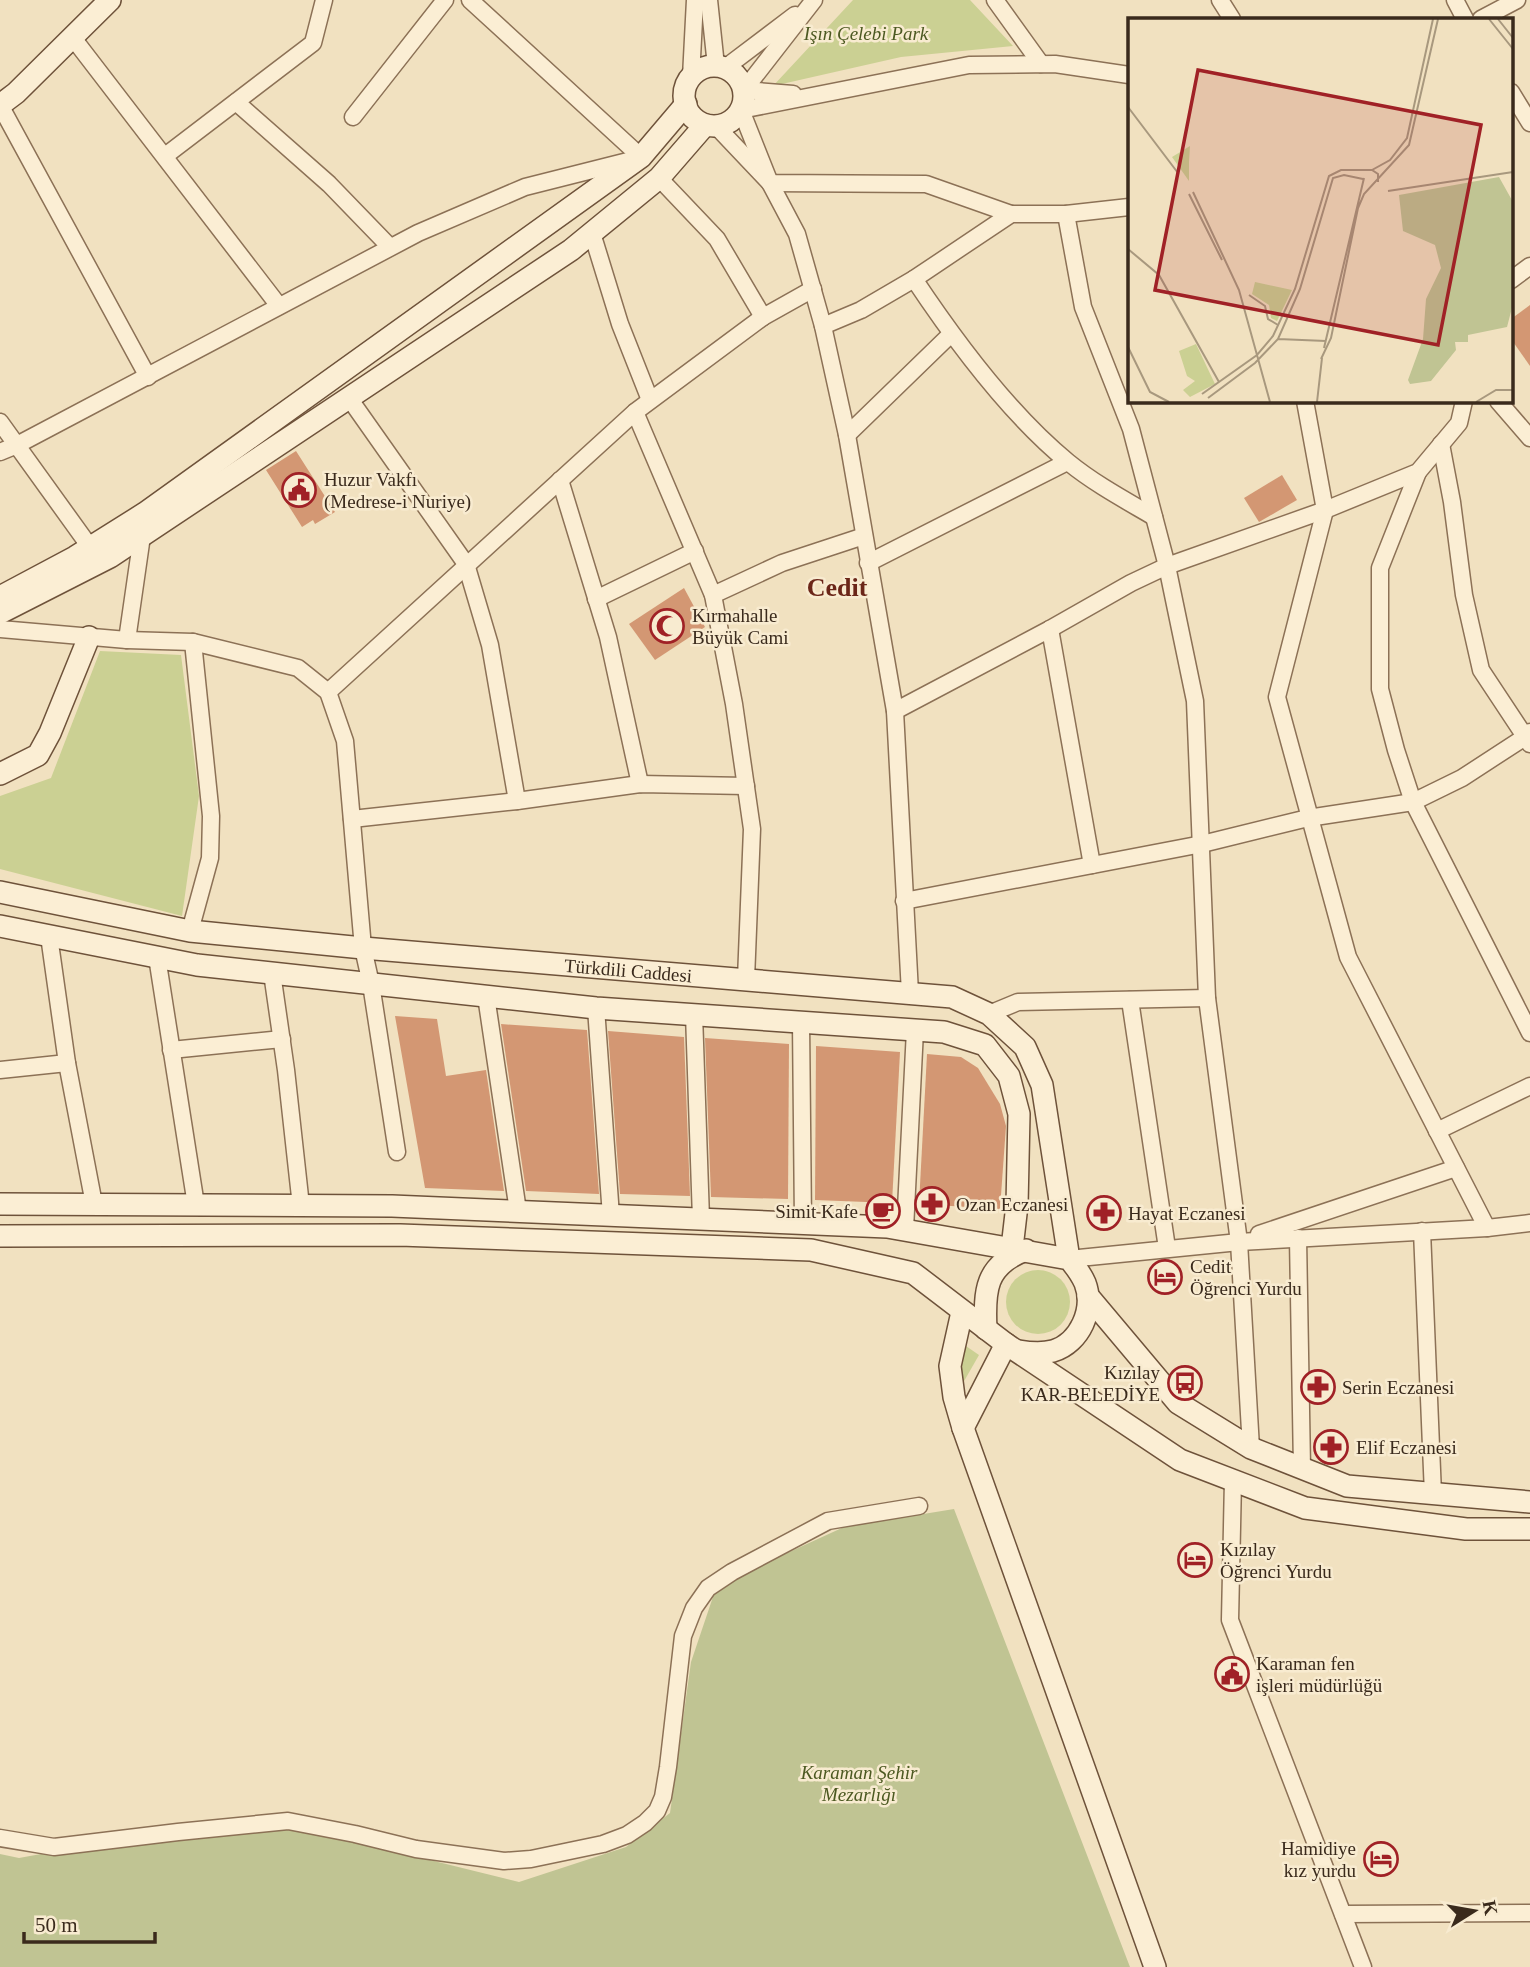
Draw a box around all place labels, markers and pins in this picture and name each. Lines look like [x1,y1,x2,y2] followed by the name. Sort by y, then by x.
[324,469,471,513] place label: Huzur Vakfı (Medrese-i Nuriye)
[280,471,318,509] public building icon: Huzur Vakfı (Medrese-i Nuriye)
[692,605,789,648] place label: Kırmahalle Büyük Cami
[648,607,686,645] mosque icon: Kırmahalle Büyük Cami
[913,1185,951,1223] pharmacy icon: Ozan Eczanesi
[864,1192,902,1230] cafe icon: Simit Kafe
[956,1194,1068,1215] place label: Ozan Eczanesi
[1085,1194,1123,1232] pharmacy icon: Hayat Eczanesi
[775,1201,858,1222] place label: Simit Kafe
[1128,1203,1246,1224] place label: Hayat Eczanesi
[1190,1256,1302,1299] place label: Cedit Öğrenci Yurdu
[1146,1258,1184,1296] hotel icon: Cedit Öğrenci Yurdu
[1021,1362,1160,1405] place label: Kızılay KAR-BELEDİYE
[1166,1364,1204,1402] bus stop icon: Kızılay KAR-BELEDİYE
[1299,1368,1337,1406] pharmacy icon: Serin Eczanesi
[1342,1377,1454,1398] place label: Serin Eczanesi
[1312,1428,1350,1466] pharmacy icon: Elif Eczanesi
[1356,1437,1457,1458] place label: Elif Eczanesi
[1220,1539,1332,1582] place label: Kızılay Öğrenci Yurdu
[1176,1541,1214,1579] hotel icon: Kızılay Öğrenci Yurdu
[1256,1653,1383,1696] place label: Karaman fen işleri müdürlüğü
[1213,1655,1251,1693] public building icon: Karaman fen işleri müdürlüğü
[1281,1838,1356,1881] place label: Hamidiye kız yurdu
[1362,1840,1400,1878] hotel icon: Hamidiye kız yurdu

